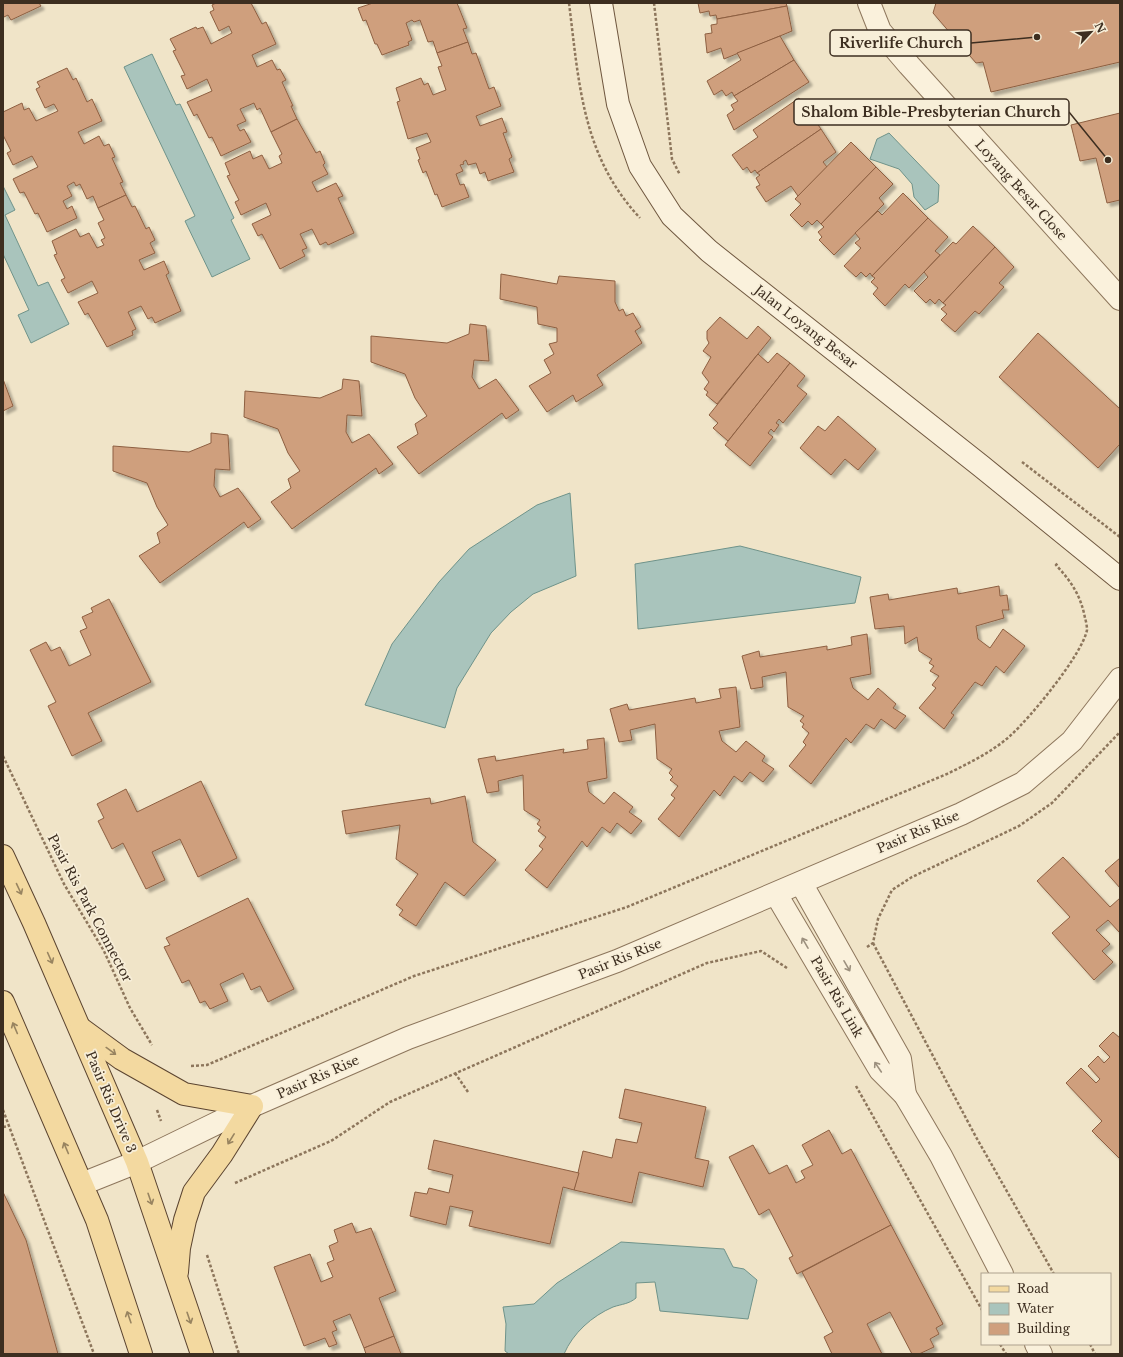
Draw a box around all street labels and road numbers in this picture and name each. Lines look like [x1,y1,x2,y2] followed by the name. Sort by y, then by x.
[971,136,1071,244] street label: Loyang Besar Close
[749,280,862,373] street label: Jalan Loyang Besar
[874,807,962,857] street label: Pasir Ris Rise
[44,831,137,985] street label: Pasir Ris Park Connector
[576,935,664,983] street label: Pasir Ris Rise
[807,953,867,1041] street label: Pasir Ris Link
[82,1048,140,1156] street label: Pasir Ris Drive 3
[274,1051,362,1103] street label: Pasir Ris Rise

